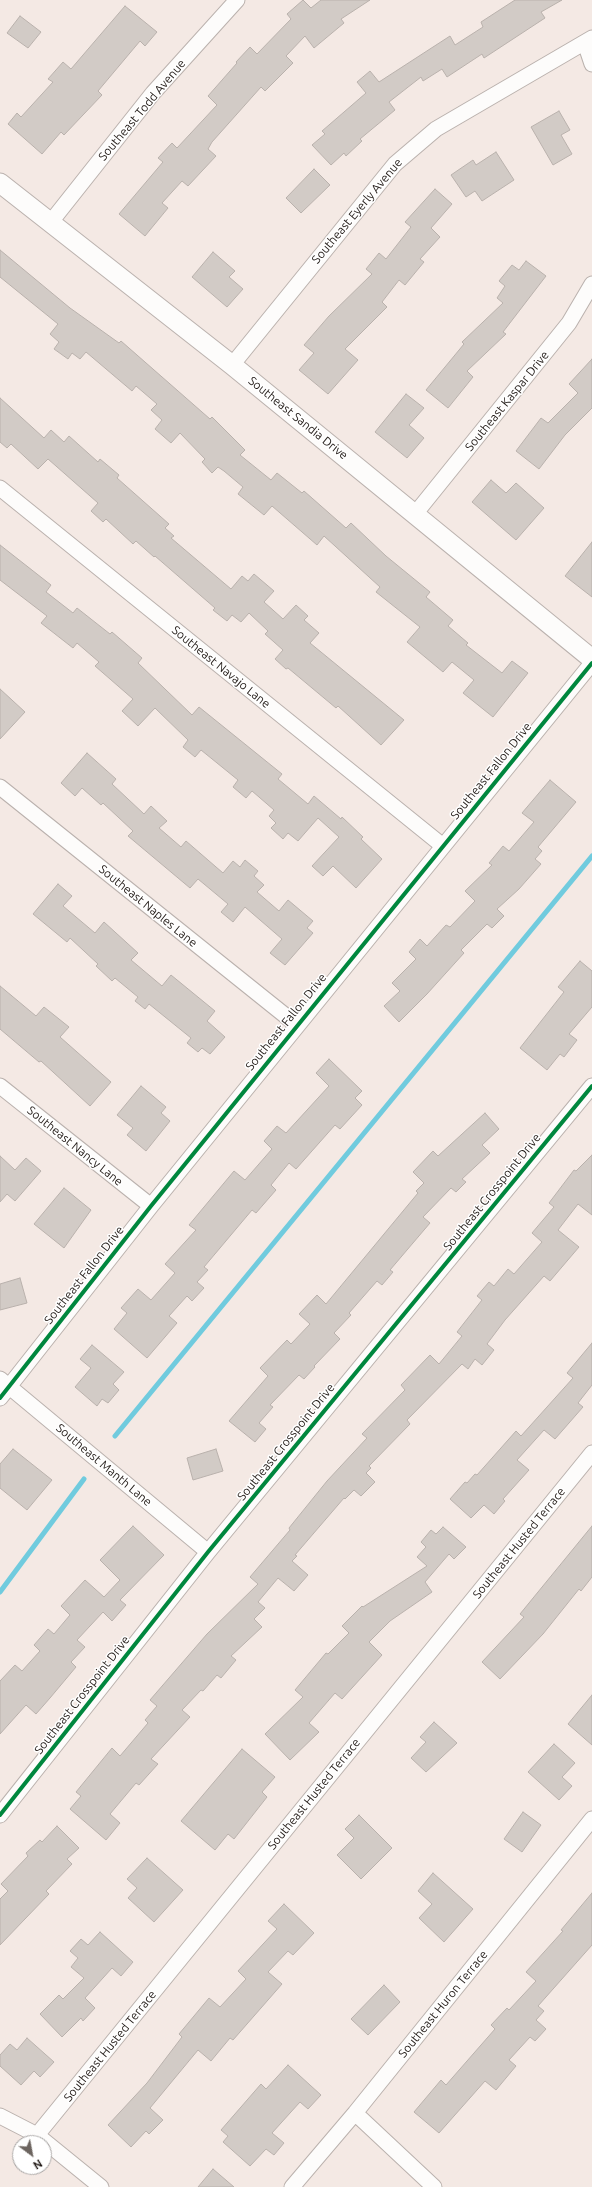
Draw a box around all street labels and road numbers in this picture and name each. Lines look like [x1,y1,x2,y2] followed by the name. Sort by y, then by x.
[95,57,189,163] street label: Southeast Todd Avenue
[309,156,405,266] street label: Southeast Eyerly Avenue
[462,348,552,454] street label: Southeast Kaspar Drive
[245,373,351,463] street label: Southeast Sandia Drive
[169,623,273,711] street label: Southeast Navajo Lane
[447,720,535,822] street label: Southeast Fallon Drive
[96,862,200,950] street label: Southeast Naples Lane
[242,971,330,1073] street label: Southeast Fallon Drive
[24,1103,126,1189] street label: Southeast Nancy Lane
[440,1131,544,1253] street label: Southeast Crosspoint Drive
[41,1223,127,1327] street label: Southeast Fallon Drive
[234,1381,338,1503] street label: Southeast Crosspoint Drive
[53,1421,155,1509] street label: Southeast Manth Lane
[470,1485,568,1601] street label: Southeast Husted Terrace
[31,1633,133,1757] street label: Southeast Crosspoint Drive
[265,1736,363,1852] street label: Southeast Husted Terrace
[395,1948,491,2060] street label: Southeast Huron Terrace
[61,1988,159,2104] street label: Southeast Husted Terrace

